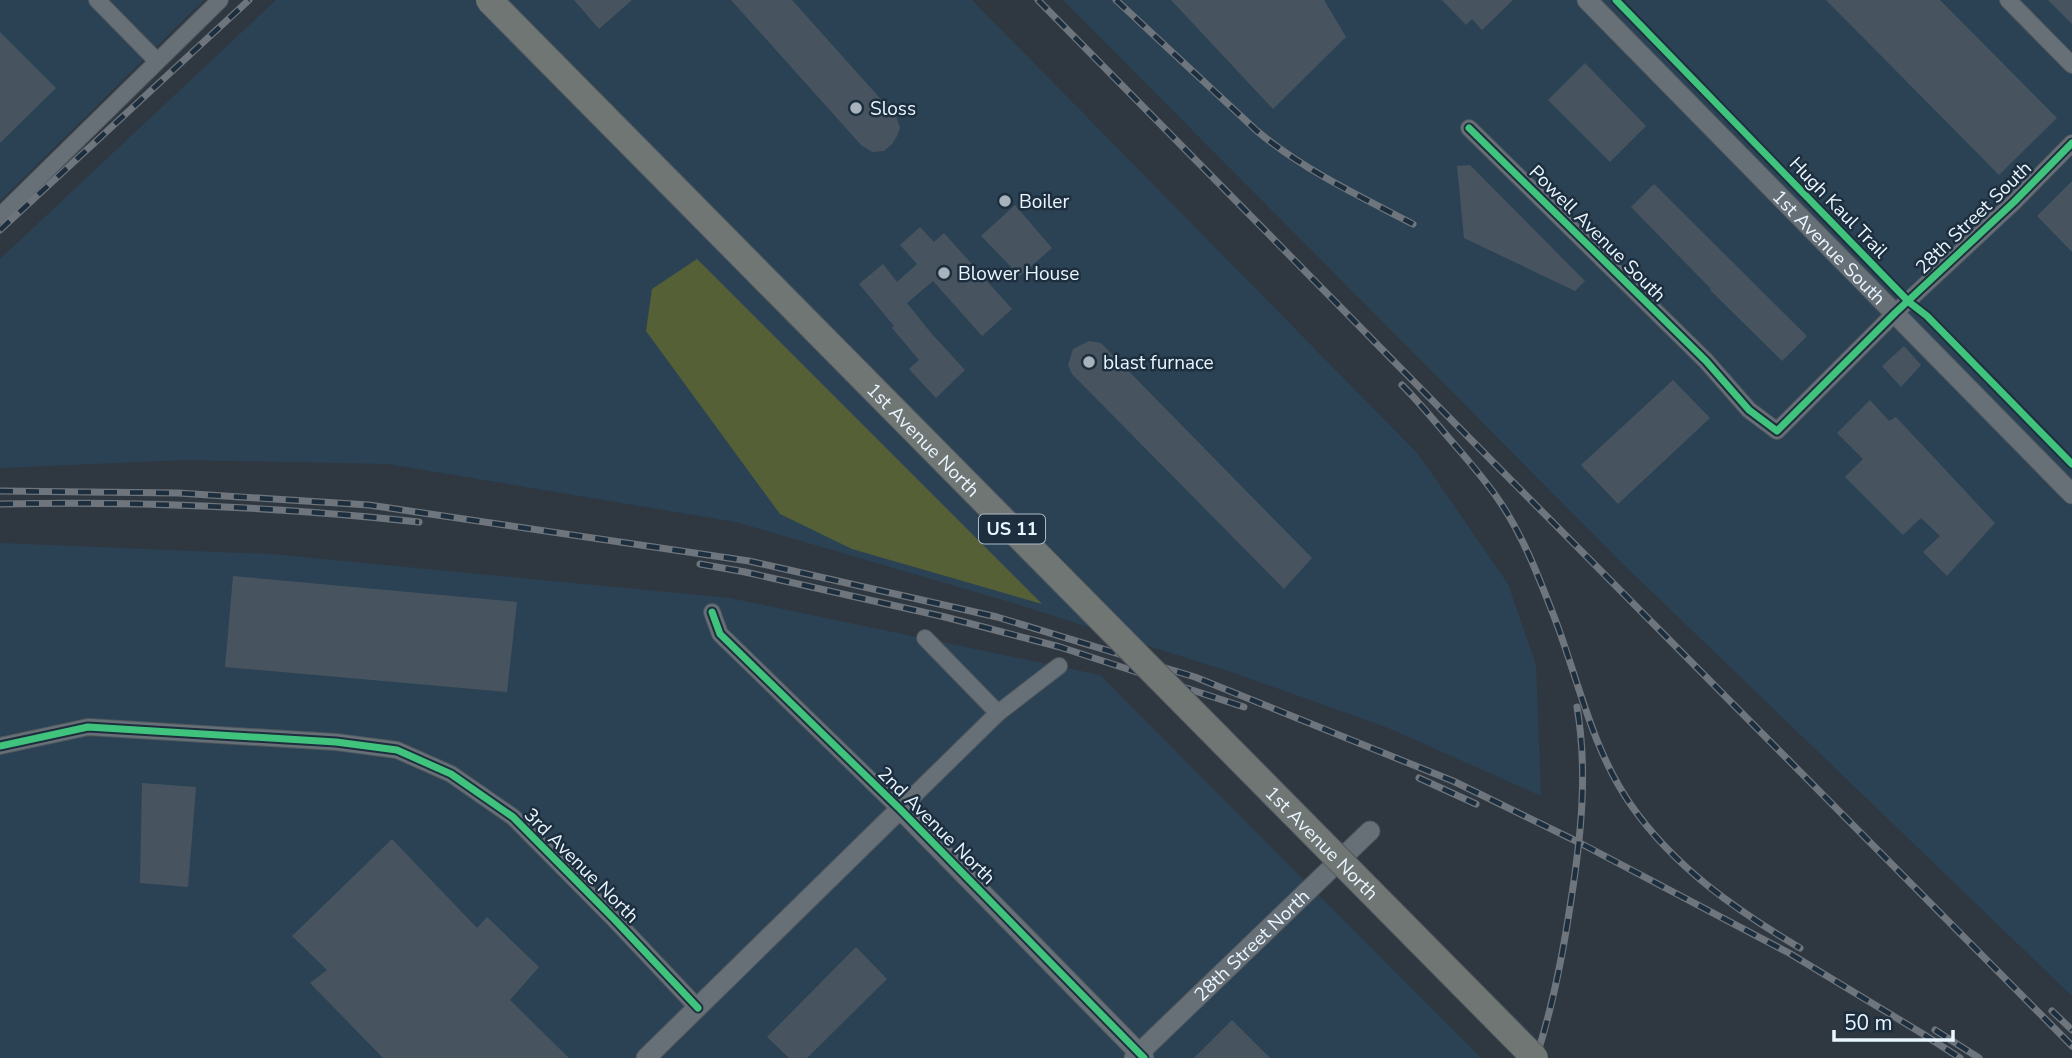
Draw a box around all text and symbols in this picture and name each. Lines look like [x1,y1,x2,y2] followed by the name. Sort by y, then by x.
[870,96,916,122] place label: Sloss
[848,100,864,116] marker: Sloss
[1783,151,1894,264] street label: Hugh Kaul Trail
[1910,156,2037,280] street label: 28th Street South
[1523,159,1672,308] street label: Powell Avenue South
[1766,184,1891,311] street label: 1st Avenue South
[1019,189,1069,215] place label: Boiler
[997,193,1013,209] marker: Boiler
[958,261,1079,287] place label: Blower House
[936,265,952,281] marker: Blower House
[1103,350,1214,376] place label: blast furnace
[1081,354,1097,370] marker: blast furnace
[860,377,985,503] street label: 1st Avenue North
[979,514,1045,544] road number: US 11
[872,761,1001,890] street label: 2nd Avenue North
[1259,781,1384,906] street label: 1st Avenue North
[518,802,645,929] street label: 3rd Avenue North
[1189,884,1316,1008] street label: 28th Street North
[1834,998,1953,1042] scale bar
[1844,1009,1893,1037] text: 50 m

